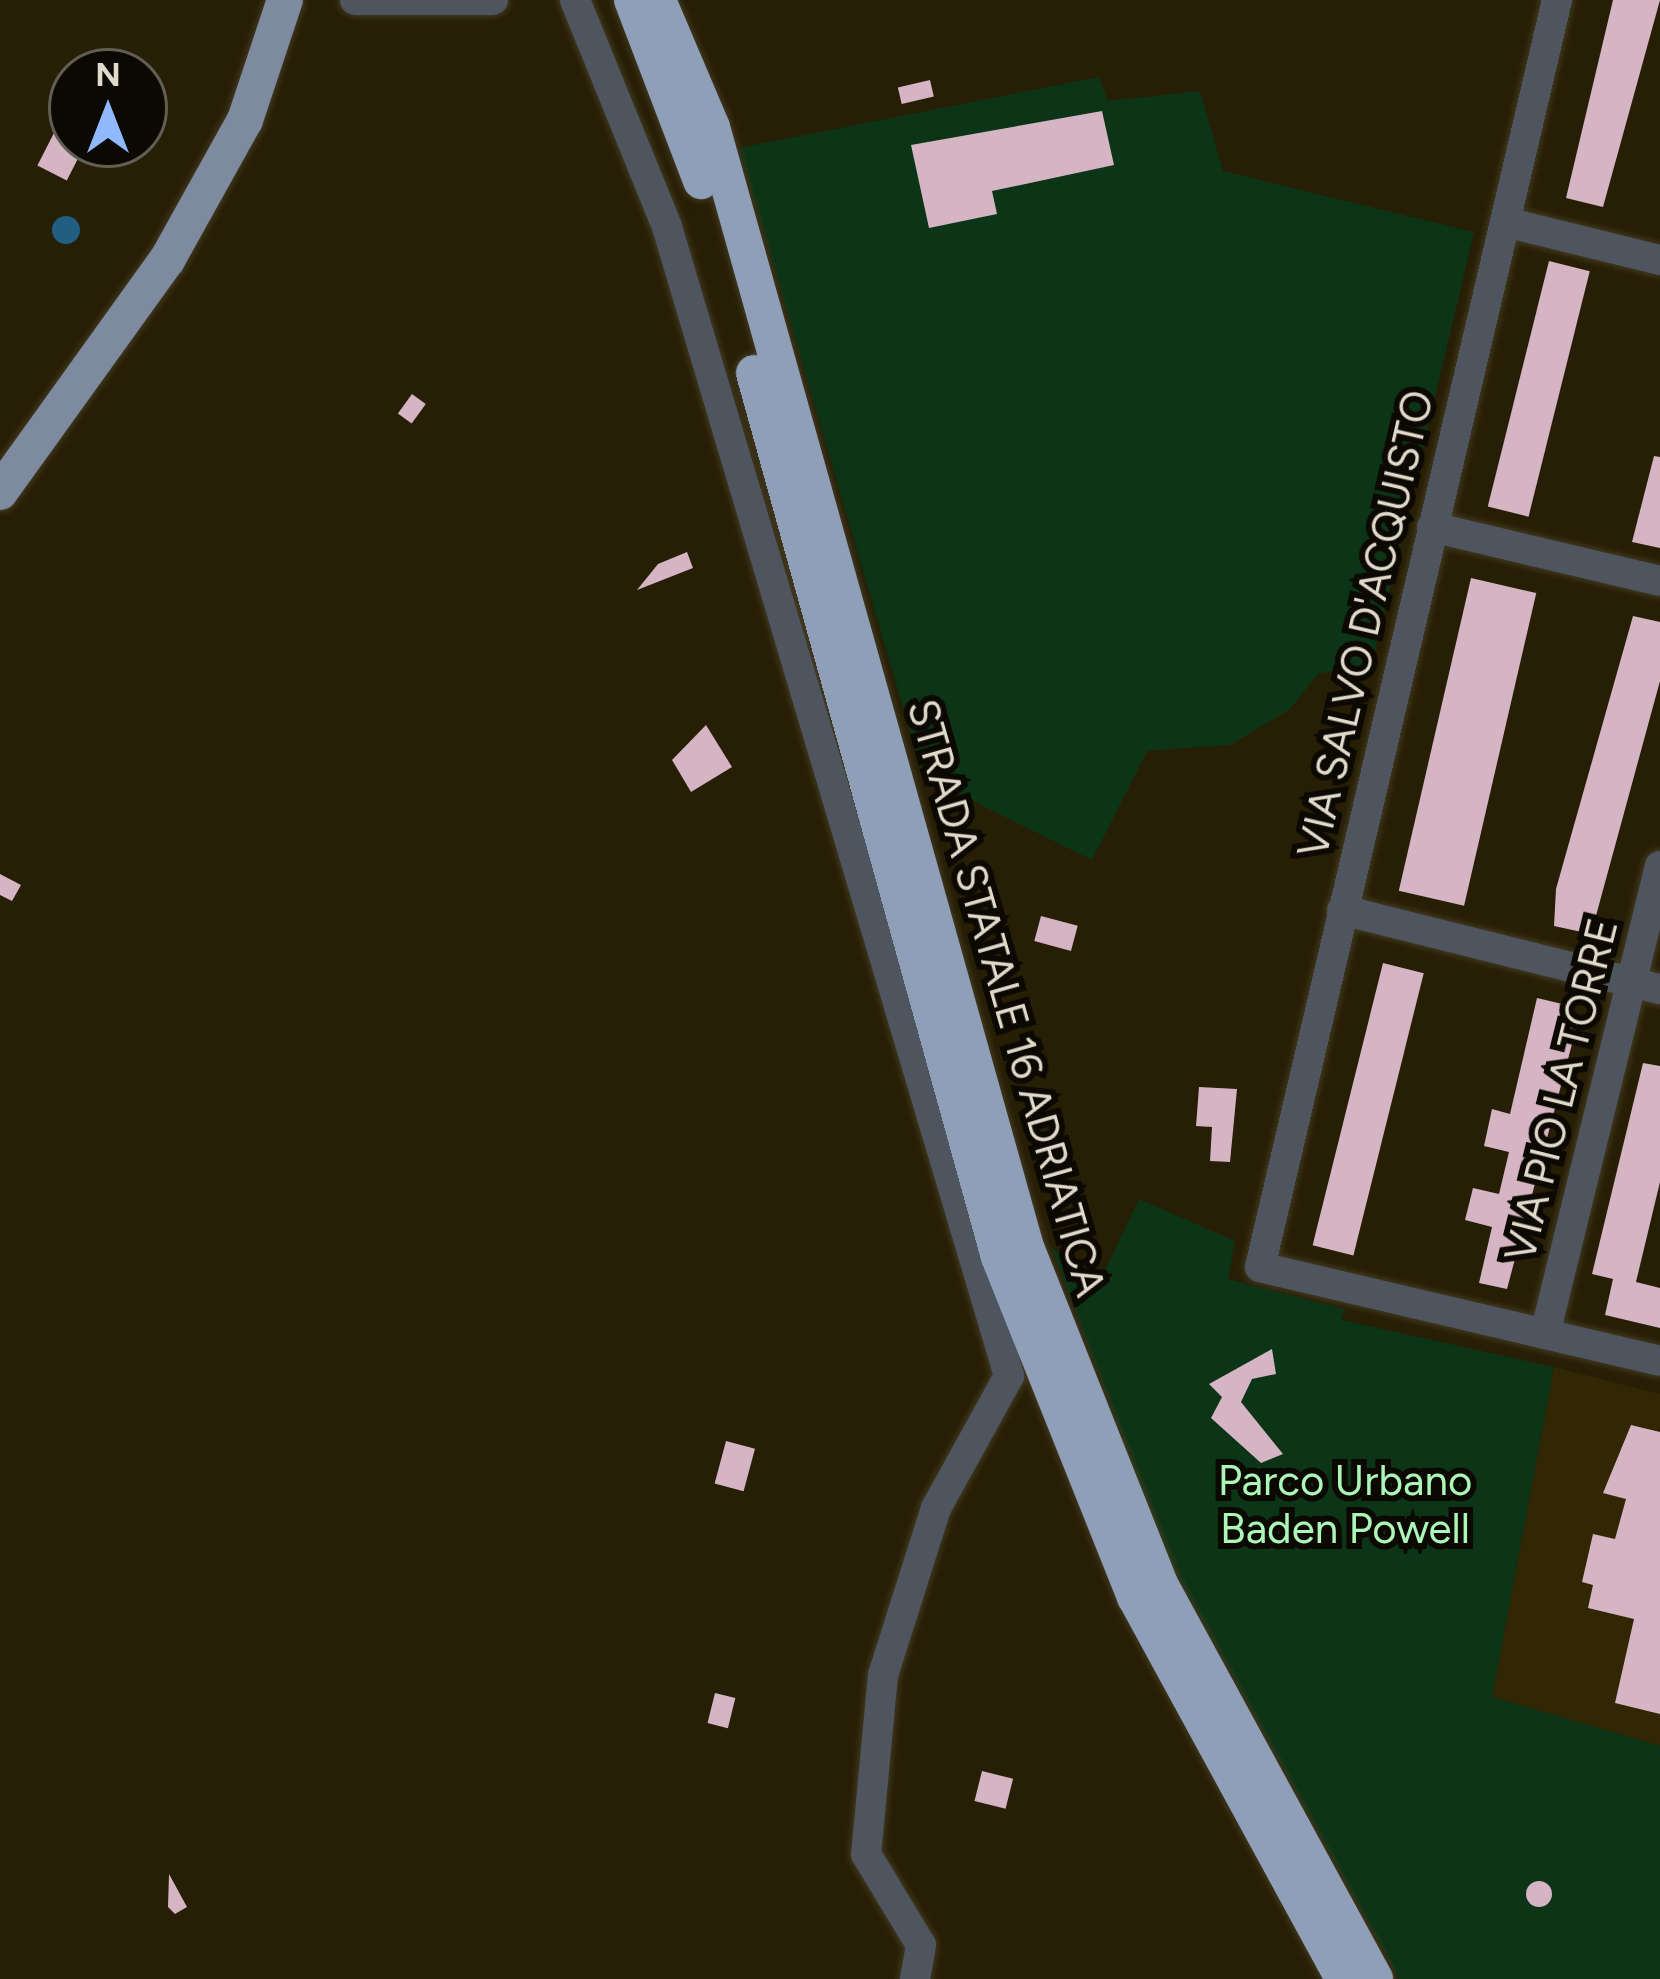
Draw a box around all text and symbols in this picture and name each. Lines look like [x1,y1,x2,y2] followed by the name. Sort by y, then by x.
[48,48,168,168] north arrow
[95,55,121,94] text: N
[1288,386,1444,862] street label: VIA SALVO D'ACQUISTO
[896,694,1116,1302] street label: STRADA STATALE 16 ADRIATICA
[1495,913,1629,1267] street label: VIA PIO LA TORRE
[1218,1456,1472,1555] park label: Parco Urbano Baden Powell

